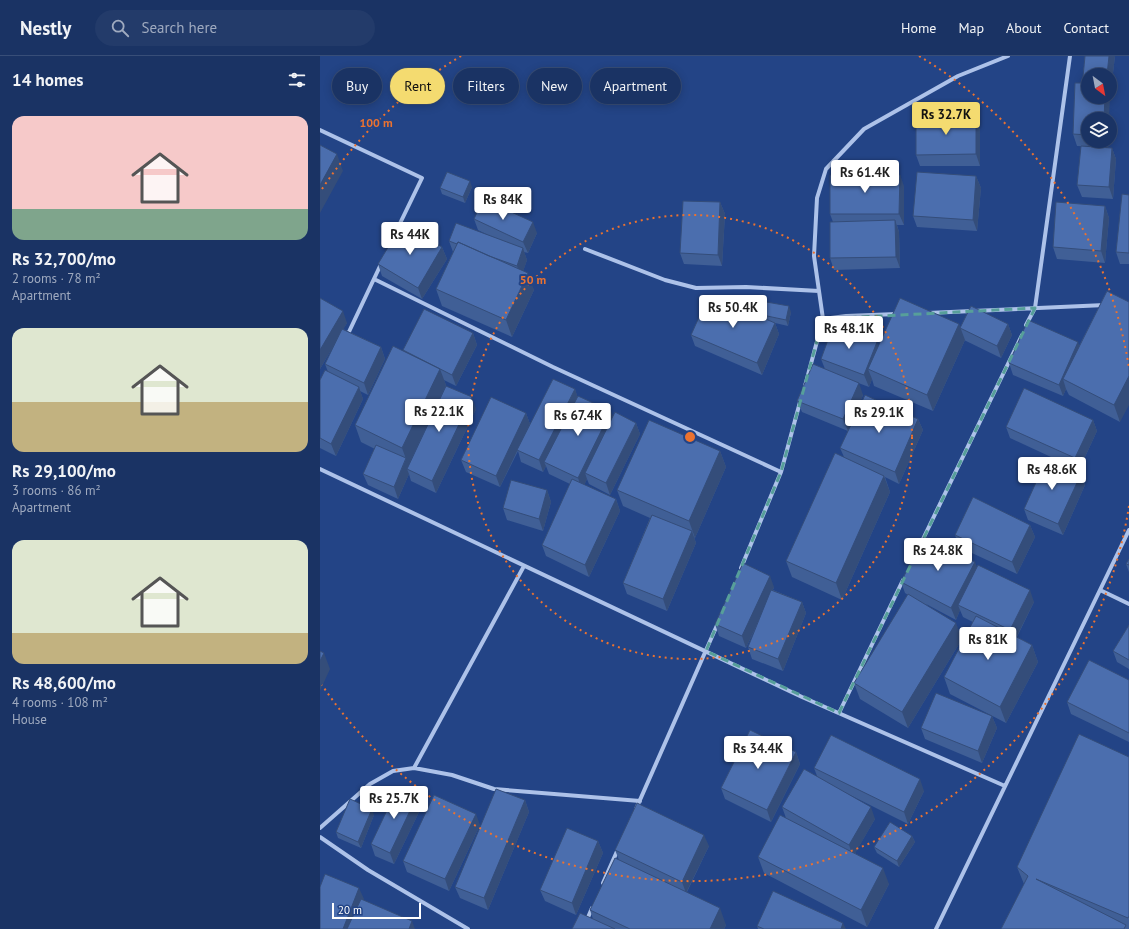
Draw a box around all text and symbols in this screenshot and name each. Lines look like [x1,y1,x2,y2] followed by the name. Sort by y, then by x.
[95,10,375,46] search box
[20,16,71,40] text: Nestly
[109,17,131,39] icon: search
[141,18,217,37] text: Search here
[901,19,936,37] text: Home
[958,19,984,37] text: Map
[1006,19,1042,37] text: About
[1064,19,1109,37] text: Contact
[332,68,382,104] chip: Buy
[390,68,445,104] chip: Rent
[453,68,519,104] chip: Filters
[527,68,582,104] chip: New
[590,68,681,104] chip: Apartment
[1081,68,1117,104] north arrow
[1081,68,1117,148] map controls
[12,69,83,91] text: 14 homes
[286,69,308,91] icon: filters
[905,102,987,136] pin: Rs 32.7K
[921,106,971,123] text: Rs 32.7K
[1081,112,1117,148] button: layers
[359,115,393,130] text: 100 m
[124,142,196,214] icon: home
[824,160,906,194] pin: Rs 61.4K
[840,164,890,181] text: Rs 61.4K
[470,187,536,221] pin: Rs 84K
[483,191,523,208] text: Rs 84K
[377,222,443,256] pin: Rs 44K
[390,226,430,243] text: Rs 44K
[12,248,116,270] text: Rs 32,700/mo
[12,270,101,287] text: 2 rooms · 78 m²
[520,272,546,287] text: 50 m
[12,287,71,304] text: Apartment
[692,295,774,329] pin: Rs 50.4K
[708,299,758,316] text: Rs 50.4K
[808,316,890,350] pin: Rs 48.1K
[824,320,874,337] text: Rs 48.1K
[124,354,196,426] icon: home
[398,399,480,433] pin: Rs 22.1K
[838,400,920,434] pin: Rs 29.1K
[414,403,464,420] text: Rs 22.1K
[537,403,619,437] pin: Rs 67.4K
[854,404,904,421] text: Rs 29.1K
[554,407,602,424] text: Rs 67.4K
[683,430,697,444] centre of rings
[1011,457,1093,491] pin: Rs 48.6K
[12,460,116,482] text: Rs 29,100/mo
[1027,461,1077,478] text: Rs 48.6K
[12,482,101,499] text: 3 rooms · 86 m²
[12,499,71,516] text: Apartment
[897,538,979,572] pin: Rs 24.8K
[913,542,963,559] text: Rs 24.8K
[124,566,196,638] icon: home
[955,627,1021,661] pin: Rs 81K
[968,631,1008,648] text: Rs 81K
[12,672,116,694] text: Rs 48,600/mo
[12,694,108,711] text: 4 rooms · 108 m²
[12,711,47,728] text: House
[717,736,799,770] pin: Rs 34.4K
[733,740,783,757] text: Rs 34.4K
[353,786,435,820] pin: Rs 25.7K
[369,790,419,807] text: Rs 25.7K
[332,901,421,920] scale bar
[338,903,362,917] text: 20 m

